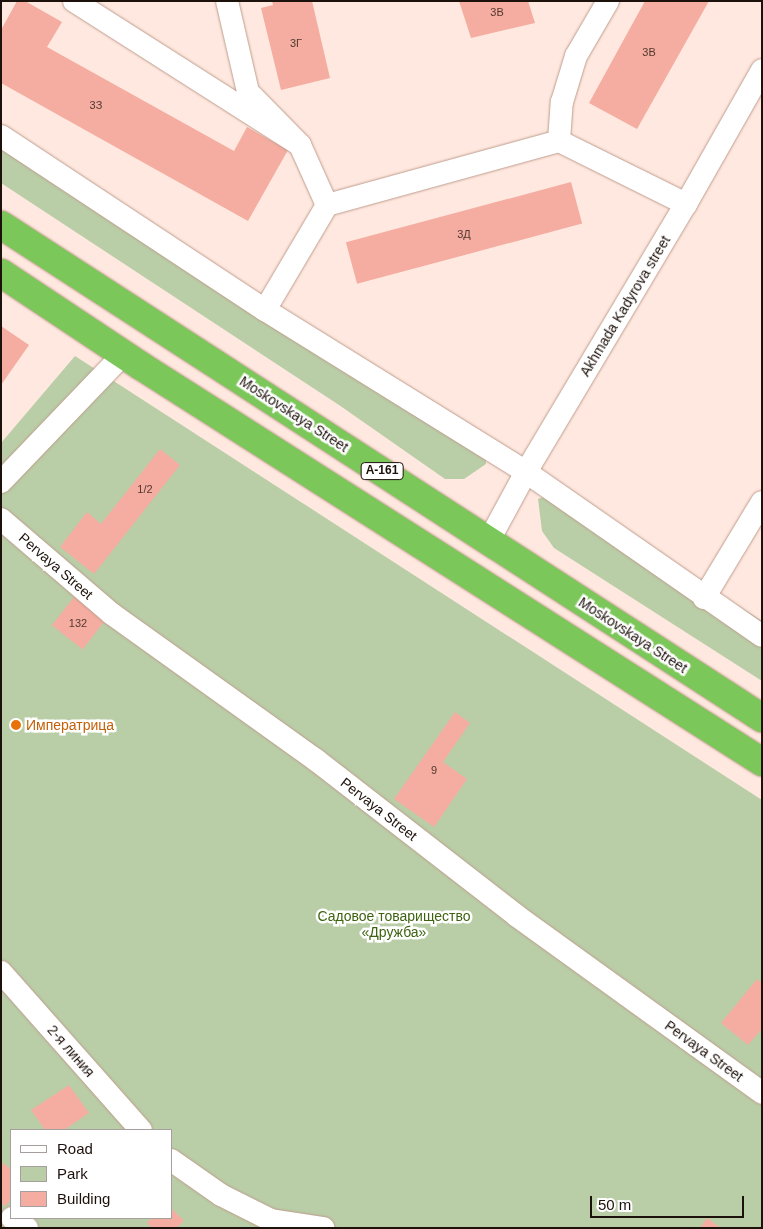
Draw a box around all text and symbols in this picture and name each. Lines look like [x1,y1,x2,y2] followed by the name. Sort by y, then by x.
[490,5,504,19] house number: 3В
[290,36,302,50] house number: 3Г
[642,45,656,59] house number: 3В
[90,98,102,112] house number: 3З
[457,227,471,241] house number: 3Д
[576,233,674,379] street label: Akhmada Kadyrova street
[237,373,351,455] street label: Moskovskaya Street
[360,462,404,481] road number: А-161
[137,482,153,496] house number: 1/2
[16,529,96,603] street label: Pervaya Street
[576,594,690,676] street label: Moskovskaya Street
[69,616,87,630] house number: 132
[26,717,114,733] place label: Императрица
[10,719,22,731] marker: Императрица
[431,763,437,777] house number: 9
[337,774,421,844] street label: Pervaya Street
[317,908,471,940] park label: Садовое товарищество «Дружба»
[662,1017,746,1085] street label: Pervaya Street
[44,1022,98,1080] street label: 2-я линия
[10,1129,172,1219] legend
[57,1140,93,1157] text: Road
[57,1165,88,1182] text: Park
[593,1186,747,1218] scale bar
[57,1190,110,1207] text: Building
[598,1196,631,1213] text: 50 m

